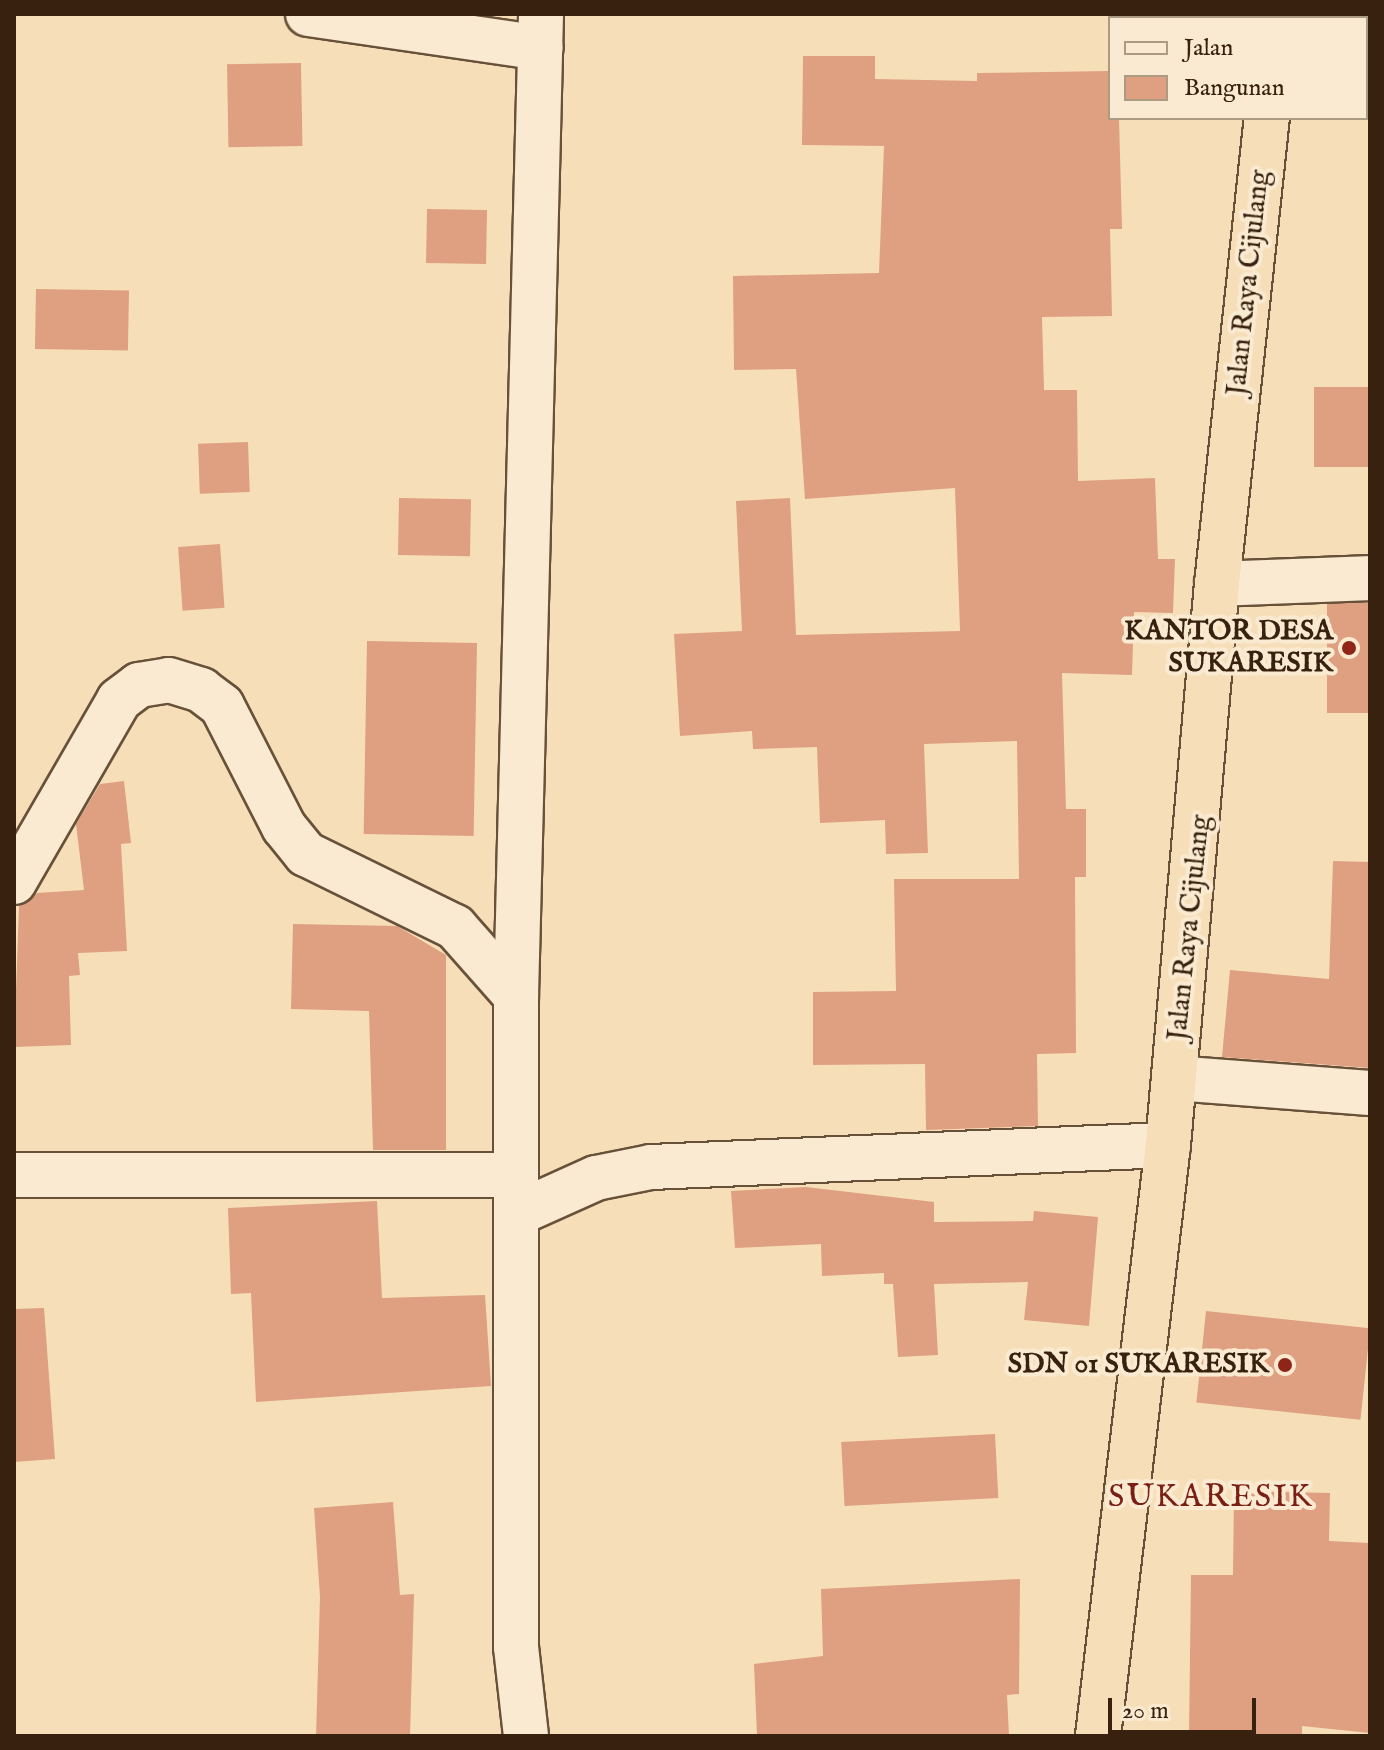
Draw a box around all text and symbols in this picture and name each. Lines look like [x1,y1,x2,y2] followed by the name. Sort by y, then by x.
[1108,16,1368,120] legend
[1184,33,1233,64] text: Jalan
[1184,73,1284,104] text: Bangunan
[1220,169,1278,397] street label: Jalan Raya Cijulang
[1124,615,1333,681] place label: KANTOR DESA SUKARESIK
[1340,639,1358,657] marker: KANTOR DESA SUKARESIK
[1161,814,1219,1042] street label: Jalan Raya Cijulang
[1008,1348,1269,1382] place label: SDN 01 SUKARESIK
[1276,1356,1294,1374] marker: SDN 01 SUKARESIK
[1108,1479,1314,1517] district label: SUKARESIK
[1112,1682,1260,1732] scale bar
[1122,1696,1169,1727] text: 20 m

